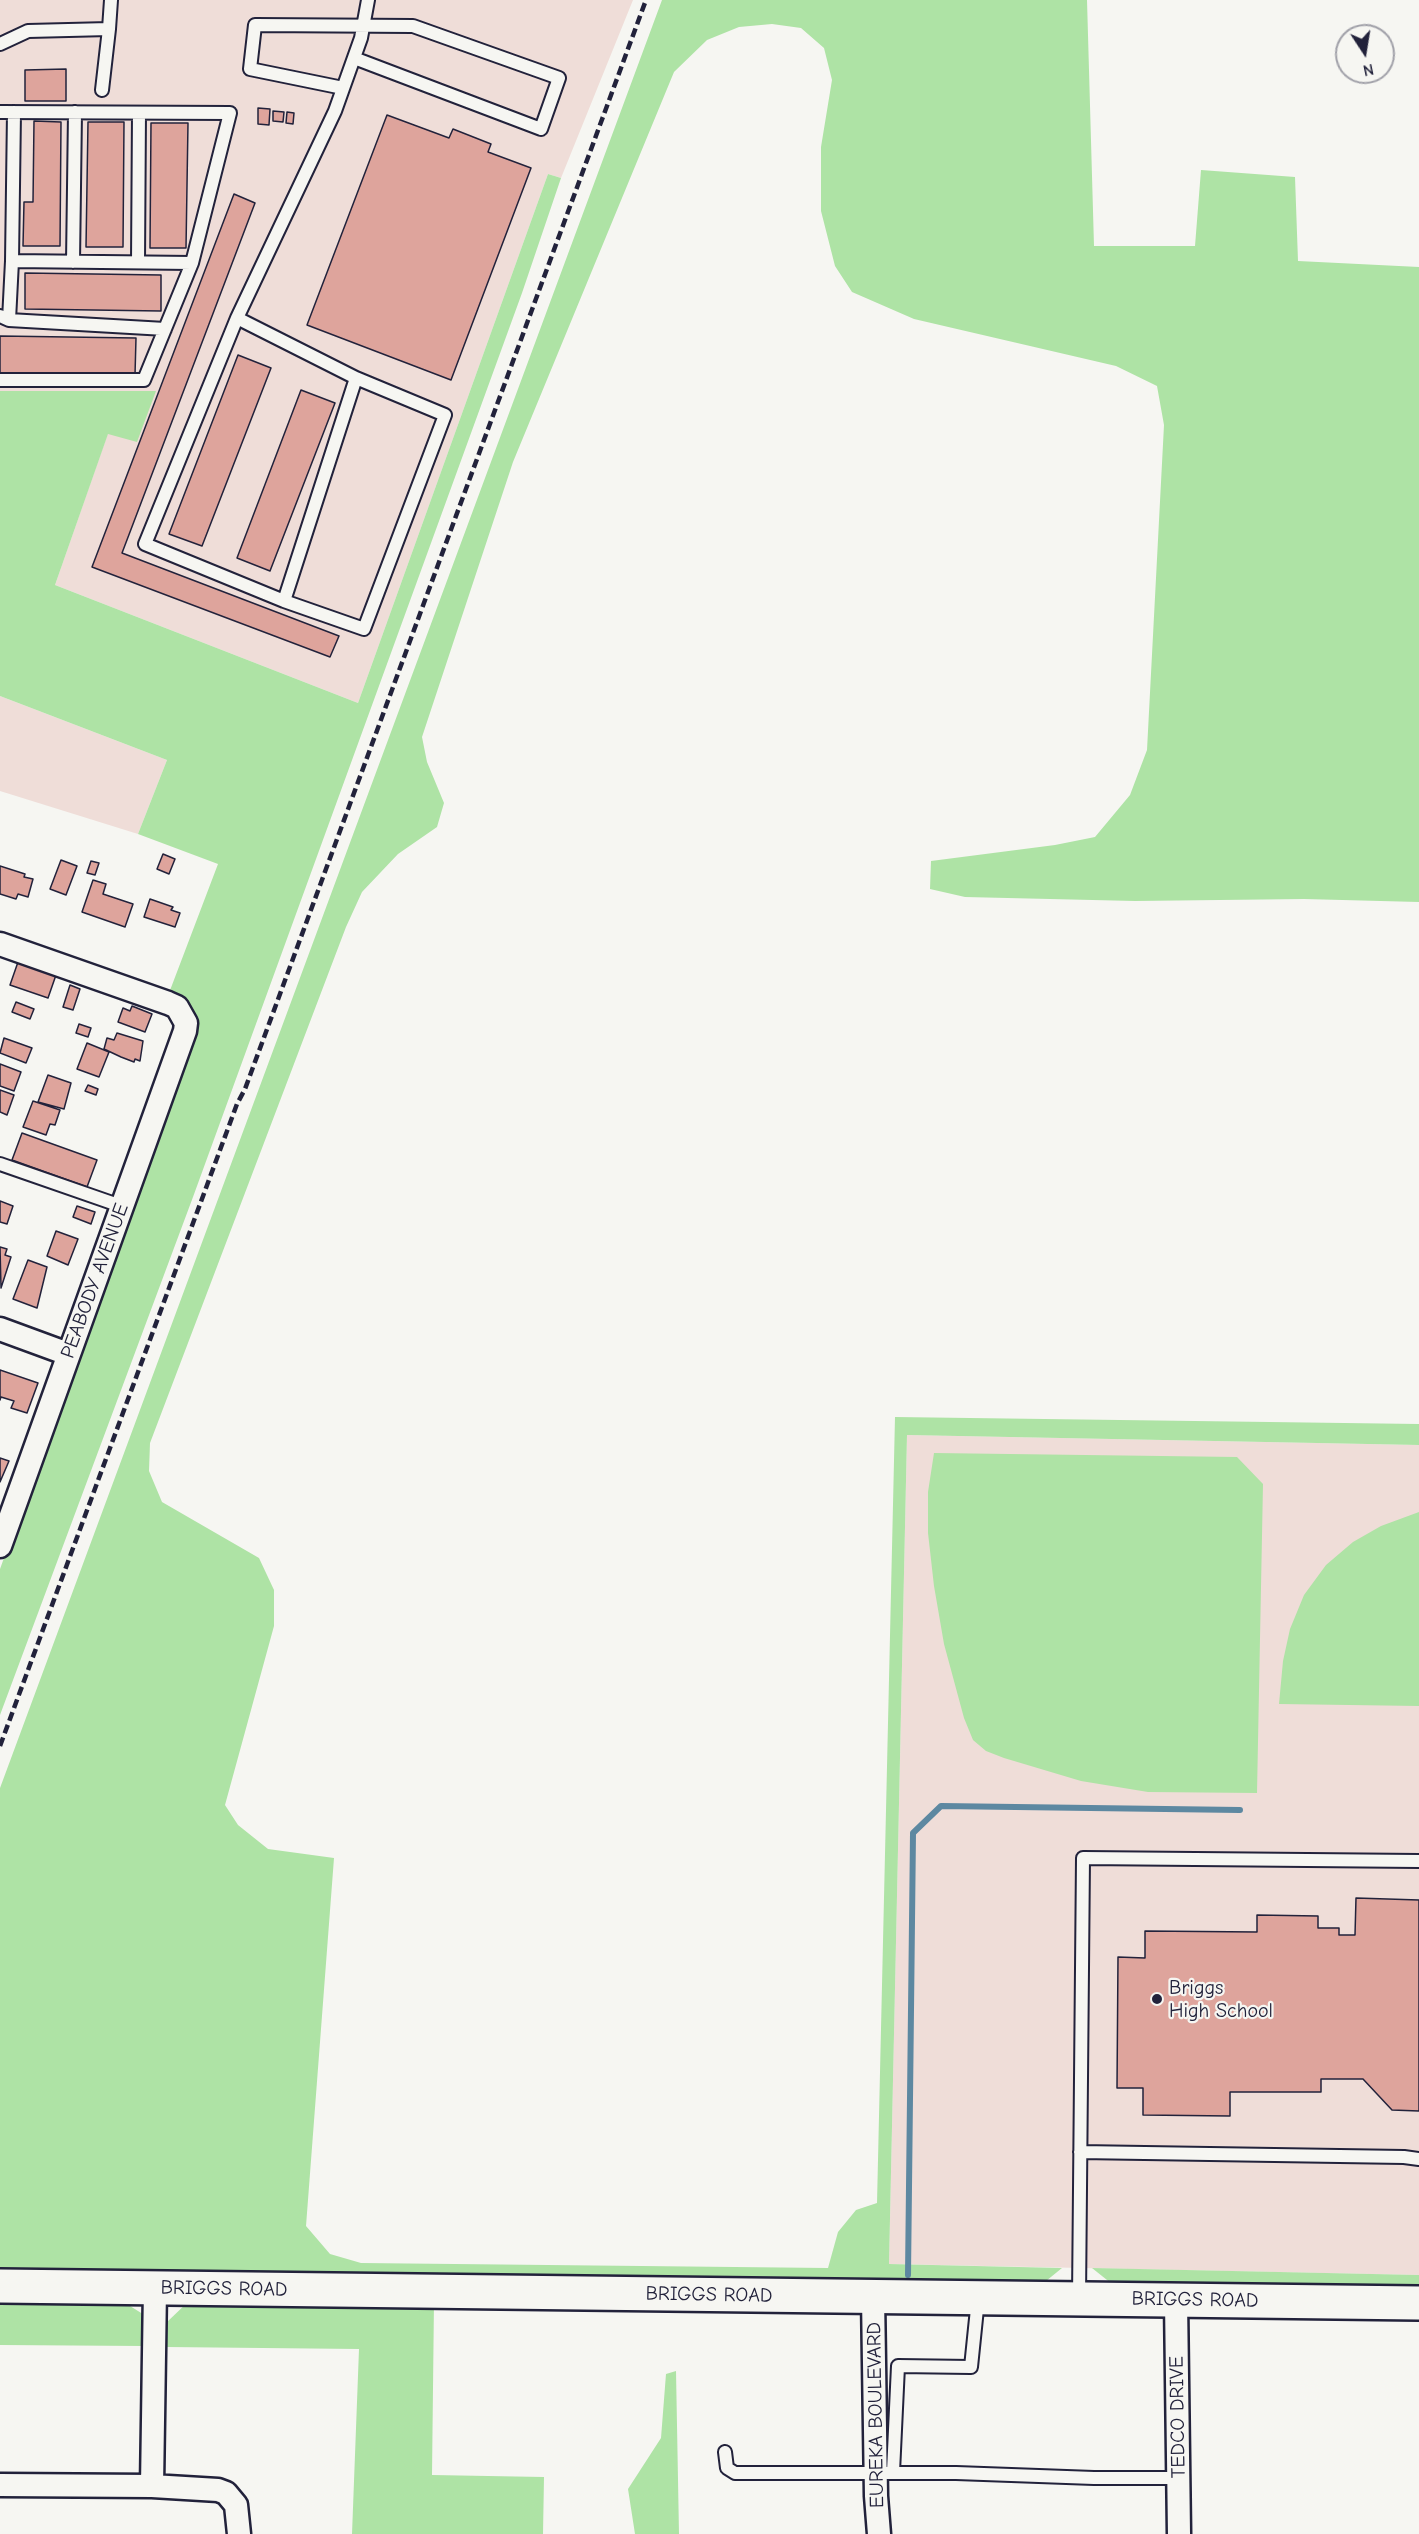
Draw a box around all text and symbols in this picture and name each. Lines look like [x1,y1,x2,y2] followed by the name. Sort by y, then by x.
[1335,24,1395,84] north arrow
[1361,60,1375,80] text: N
[56,1200,134,1362] street label: PEABODY AVENUE
[1169,1976,1273,2023] place label: Briggs High School
[1150,1992,1164,2006] marker: Briggs High School
[160,2276,288,2302] street label: BRIGGS ROAD
[645,2282,773,2308] street label: BRIGGS ROAD
[1131,2287,1259,2313] street label: BRIGGS ROAD
[862,2322,890,2508] street label: EUREKA BOULEVARD
[1165,2356,1191,2478] street label: TEDCO DRIVE

